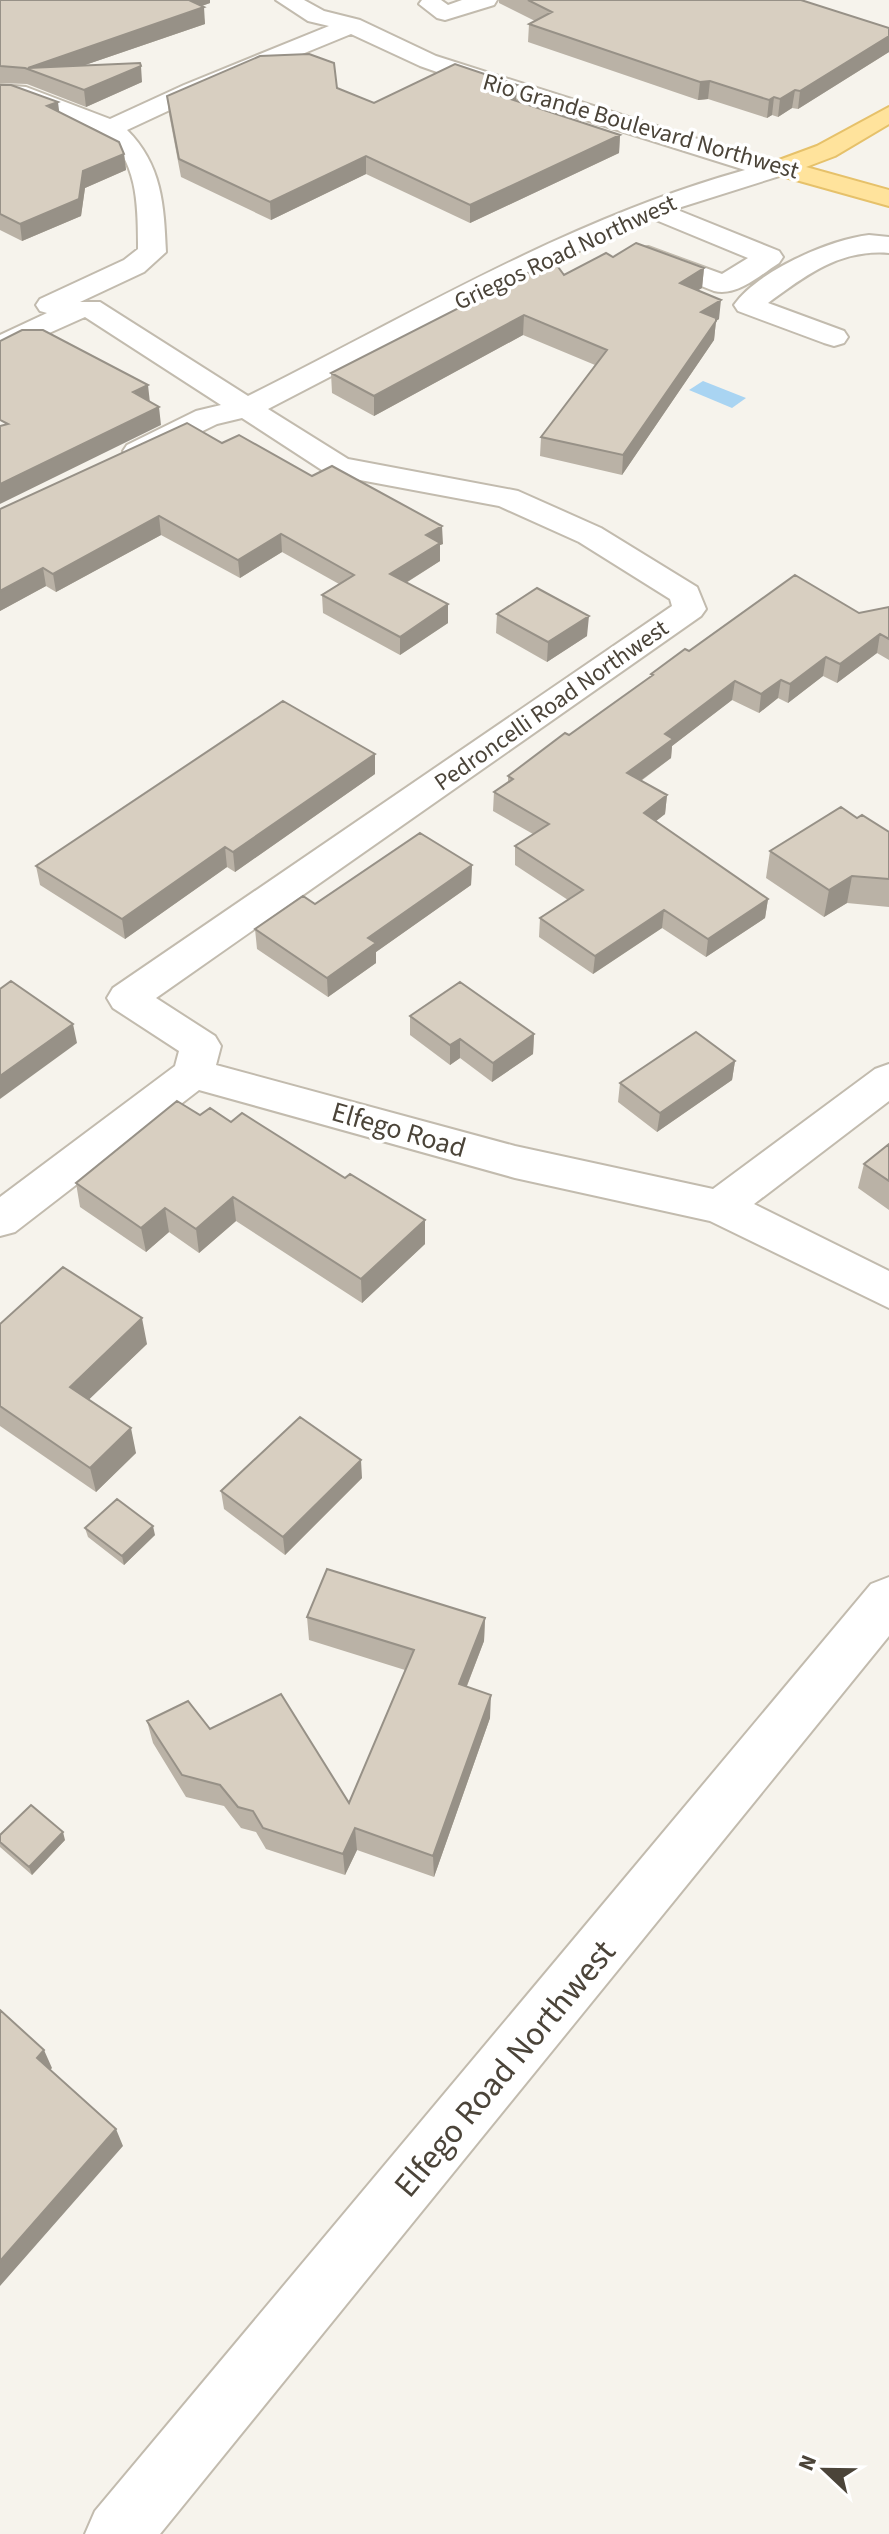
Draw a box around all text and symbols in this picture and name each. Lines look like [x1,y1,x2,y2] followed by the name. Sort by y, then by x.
[479,65,803,188] street label: Rio Grande Boulevard Northwest
[448,186,682,319] street label: Griegos Road Northwest
[427,611,676,800] street label: Pedroncelli Road Northwest
[327,1092,471,1168] street label: Elfego Road
[383,1929,628,2208] street label: Elfego Road Northwest
[785,2430,865,2510] north arrow
[790,2450,825,2476] text: N

